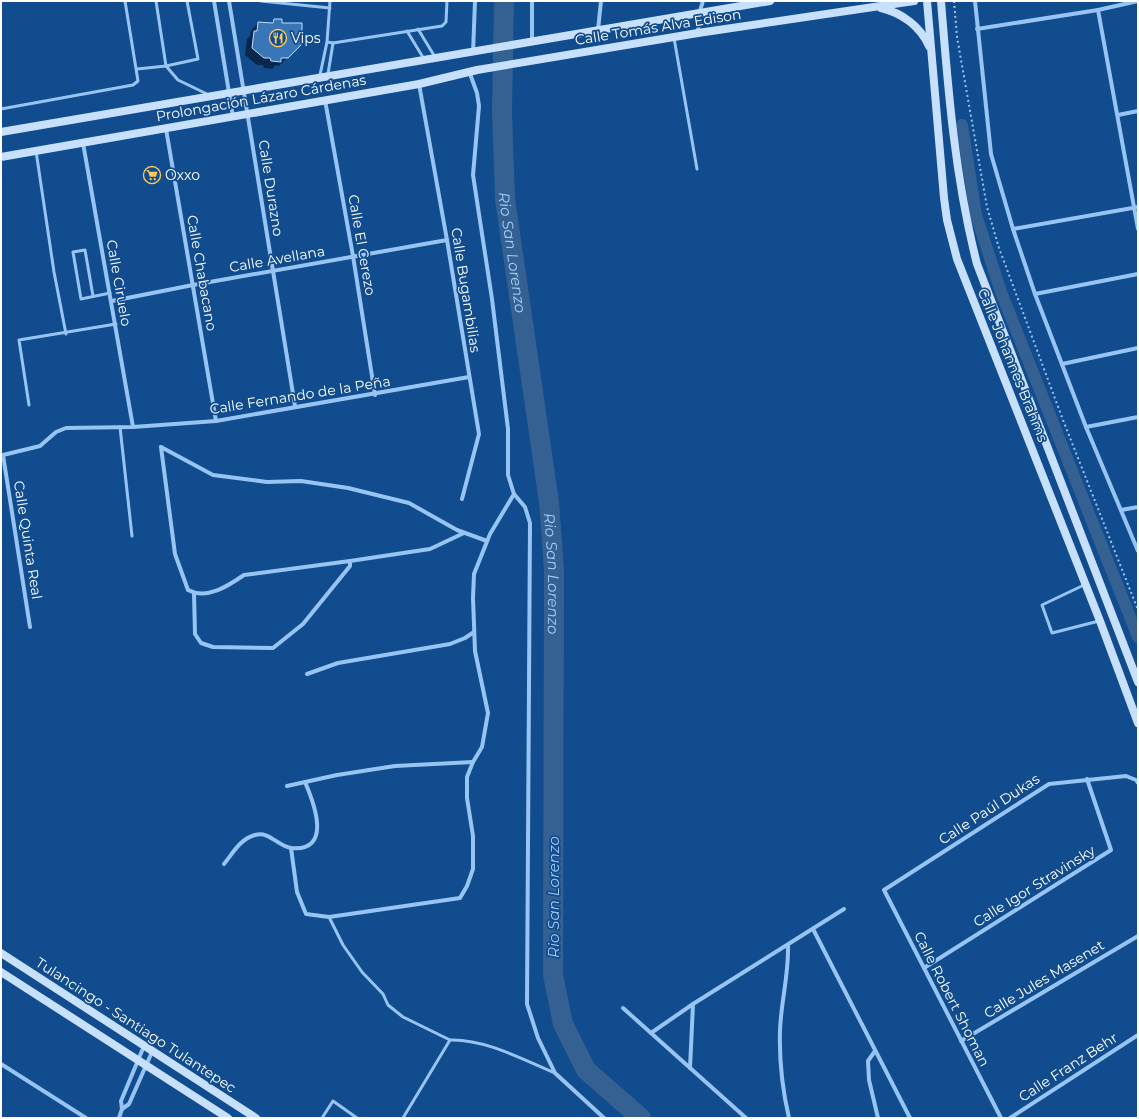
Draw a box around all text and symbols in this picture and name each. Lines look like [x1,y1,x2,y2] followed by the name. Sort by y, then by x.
[574,5,742,49] street label: Calle Tomás Alva Edison
[268,28,288,48] restaurant icon: Vips
[291,29,321,47] place label: Vips
[155,71,368,125] street label: Prolongación Lázaro Cárdenas
[254,138,288,238] street label: Calle Durazno
[142,165,162,185] supermarket icon: Oxxo
[165,166,200,184] place label: Oxxo
[495,192,531,314] water label: Rio San Lorenzo
[344,193,380,297] street label: Calle El Cerezo
[183,214,221,333] street label: Calle Chabacano
[447,226,485,354] street label: Calle Bugambilias
[103,238,135,328] street label: Calle Ciruelo
[228,242,326,276] street label: Calle Avellana
[974,286,1052,445] street label: Calle Johannes Brahms
[208,372,392,418] street label: Calle Fernando de la Peña
[10,479,46,601] street label: Calle Quinta Real
[540,512,564,635] water label: Rio San Lorenzo
[935,770,1043,848] street label: Calle Paúl Dukas
[544,836,563,958] water label: Rio San Lorenzo
[970,841,1099,931] street label: Calle Igor Stravinsky
[910,928,994,1070] street label: Calle Robert Shoman
[980,936,1108,1022] street label: Calle Jules Masenet
[32,953,240,1097] street label: Tulancingo - Santiago Tulantepec
[1015,1028,1121,1106] street label: Calle Franz Behr

